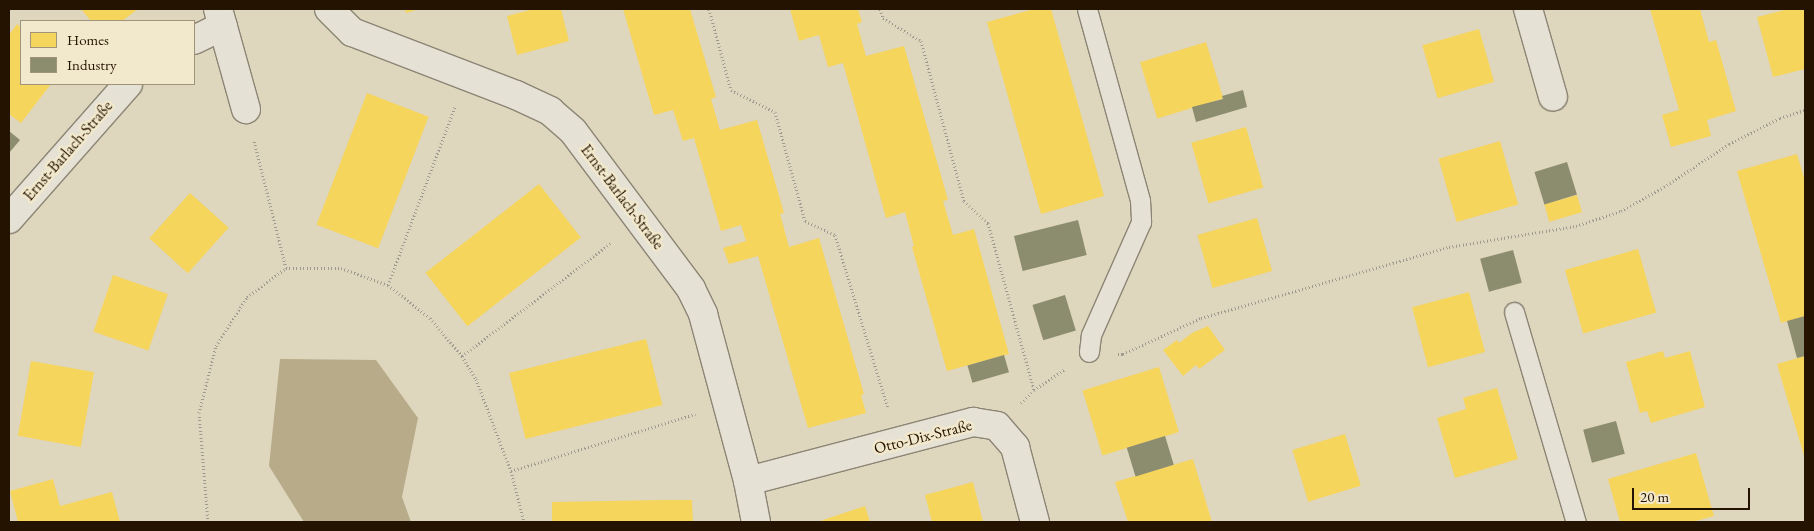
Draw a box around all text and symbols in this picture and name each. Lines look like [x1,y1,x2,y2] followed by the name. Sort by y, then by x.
[20,20,195,85] legend
[67,30,109,49] text: Homes
[67,55,117,74] text: Industry
[19,97,117,205] street label: Ernst-Barlach-Straße
[576,141,668,253] street label: Ernst-Barlach-Straße
[872,416,974,458] street label: Otto-Dix-Straße
[1634,478,1752,510] scale bar
[1640,487,1669,506] text: 20 m

